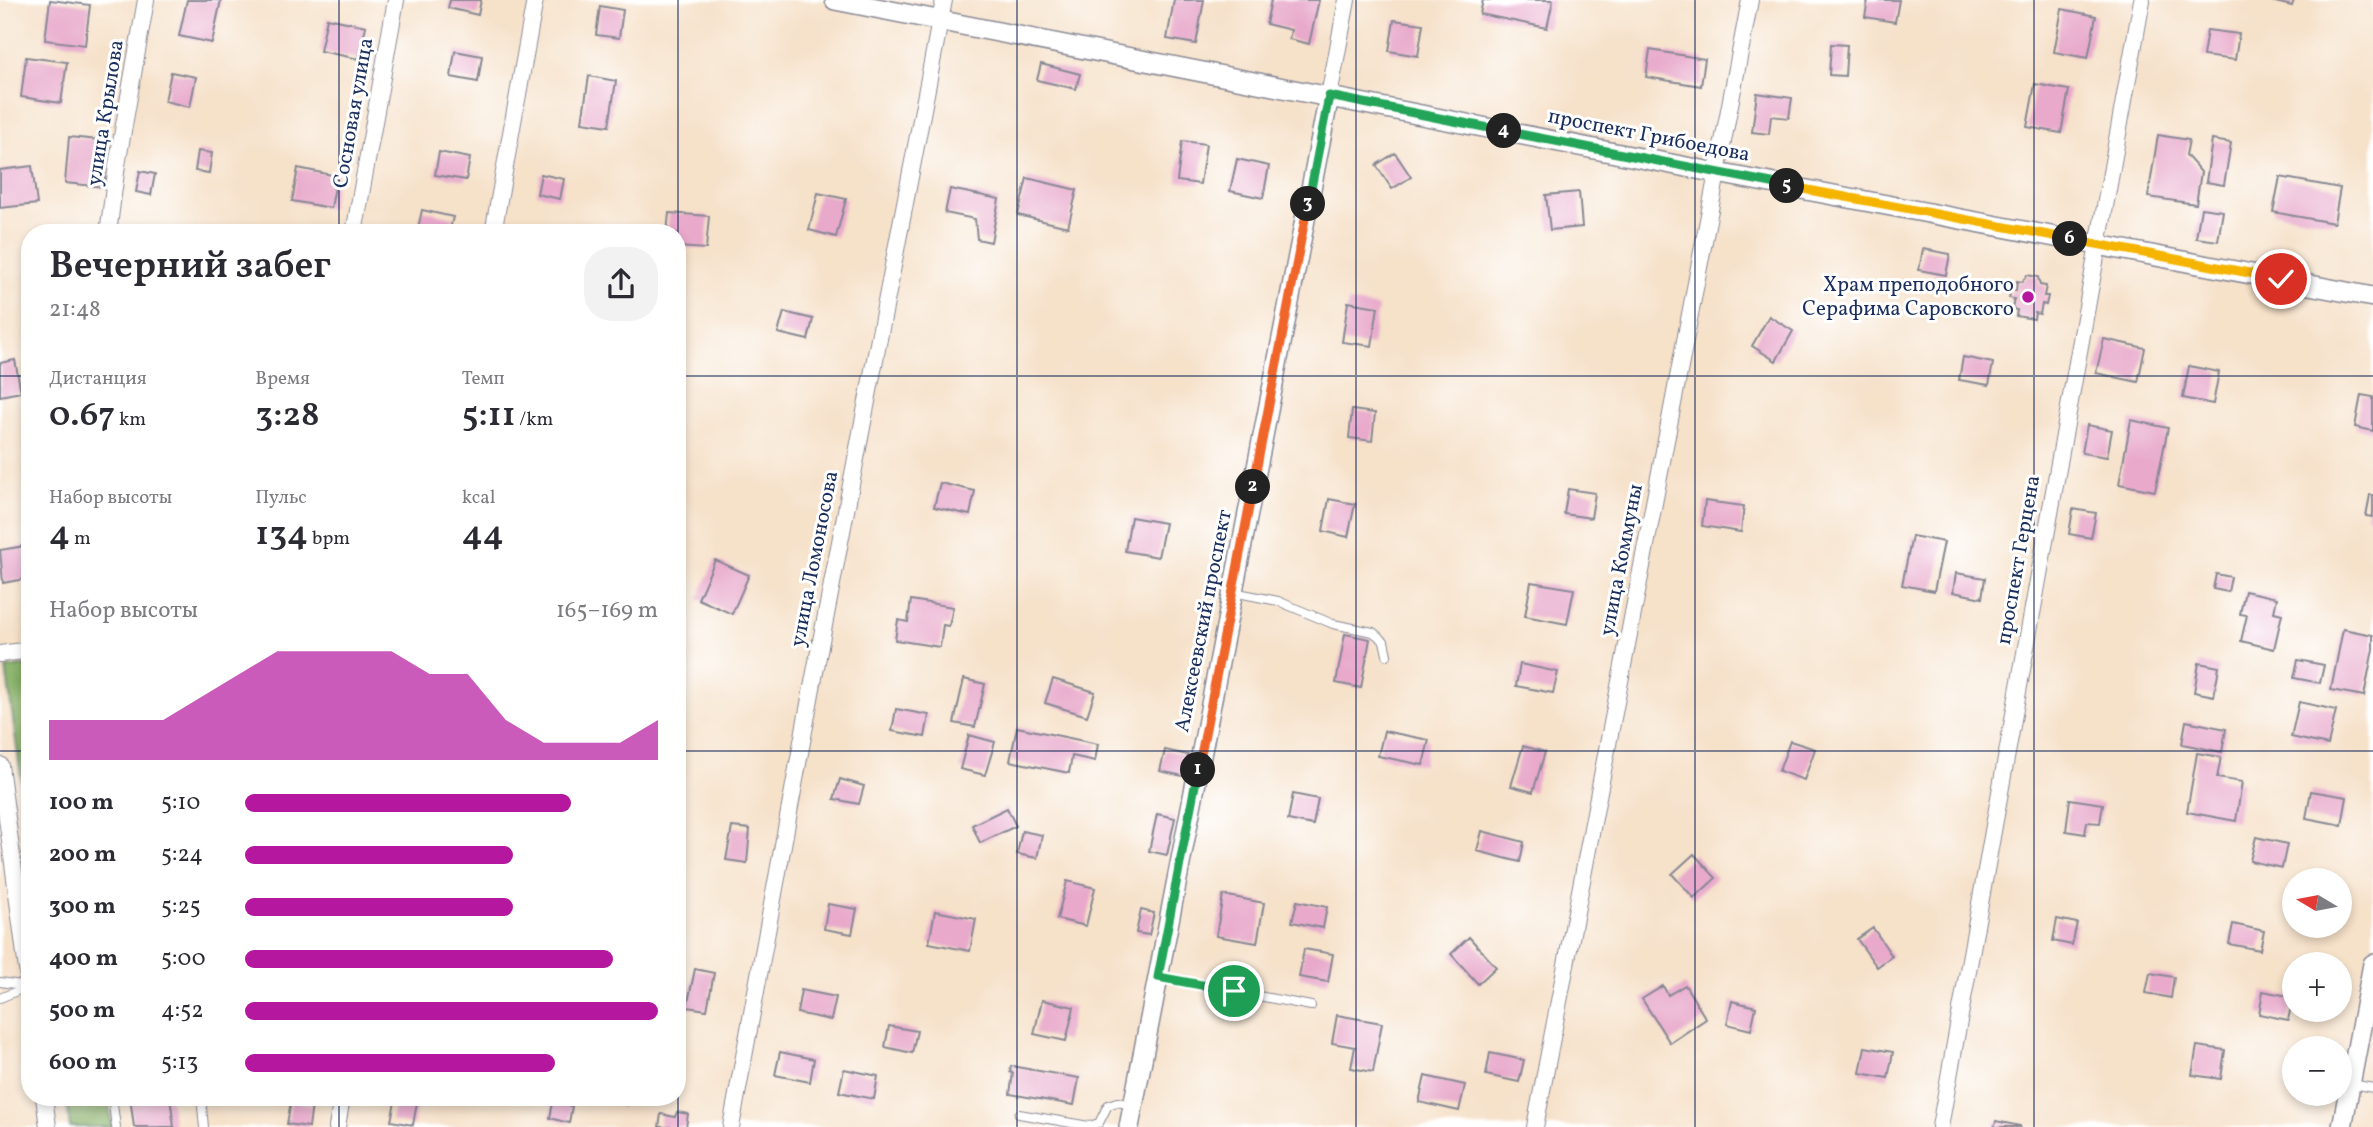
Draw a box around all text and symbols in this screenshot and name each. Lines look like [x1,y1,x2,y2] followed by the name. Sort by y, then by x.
[326,35,382,191] street label: Сосновая улица
[80,38,132,188] street label: улица Крылова
[1546,102,1752,170] street label: проспект Грибоедова
[1486,114,1522,148] pin: 4
[1498,117,1509,143] text: 4
[1770,168,1804,204] pin: 5
[1782,172,1791,198] text: 5
[1290,186,1326,222] pin: 3
[1303,190,1312,216] text: 3
[2052,222,2088,256] pin: 6
[2064,225,2075,251] text: 6
[49,241,331,294] text: Вечерний забег
[584,247,658,321] button: share
[2251,249,2311,309] pin
[2262,260,2300,298] icon: check
[1802,271,2014,324] place label: Храм преподобного Серафима Саровского
[2020,289,2036,305] marker: Храм преподобного Серафима Саровского
[49,294,101,326] text: 21:48
[49,366,147,392] text: Дистанция
[255,366,310,392] text: Время
[462,366,505,392] text: Темп
[49,392,115,440] text: 0.67
[255,392,319,440] text: 3:28
[462,392,516,440] text: 5:11
[115,407,146,433] text: km
[516,407,553,433] text: /km
[784,468,846,650] street label: улица Ломоносова
[1236,470,1270,504] pin: 2
[1248,473,1257,499] text: 2
[1990,473,2048,647] street label: проспект Герцена
[1593,481,1651,638] street label: улица Коммуны
[49,485,172,511] text: Набор высоты
[255,485,307,511] text: Пульс
[462,485,495,511] text: kcal
[1168,507,1240,735] street label: Алексеевский проспект
[49,511,70,559] text: 4
[255,511,308,559] text: 134
[462,511,504,559] text: 44
[70,526,91,552] text: m
[308,526,350,552] text: bpm
[49,595,198,627] text: Набор высоты
[556,595,658,627] text: 165–169 m
[1180,752,1216,788] pin: 1
[1194,756,1201,782] text: 1
[49,787,114,819] text: 100 m
[161,787,200,819] text: 5:10
[49,839,116,871] text: 200 m
[161,839,203,871] text: 5:24
[2282,868,2352,938] north arrow
[2282,868,2352,1106] map controls
[49,891,116,923] text: 300 m
[161,891,201,923] text: 5:25
[49,943,118,975] text: 400 m
[161,943,206,975] text: 5:00
[2282,952,2352,1022] button: +
[1204,961,1264,1021] pin
[1215,972,1253,1010] icon: arrive
[49,995,115,1027] text: 500 m
[161,995,204,1027] text: 4:52
[2282,1036,2352,1106] button: −
[49,1047,117,1079] text: 600 m
[161,1047,198,1079] text: 5:13

